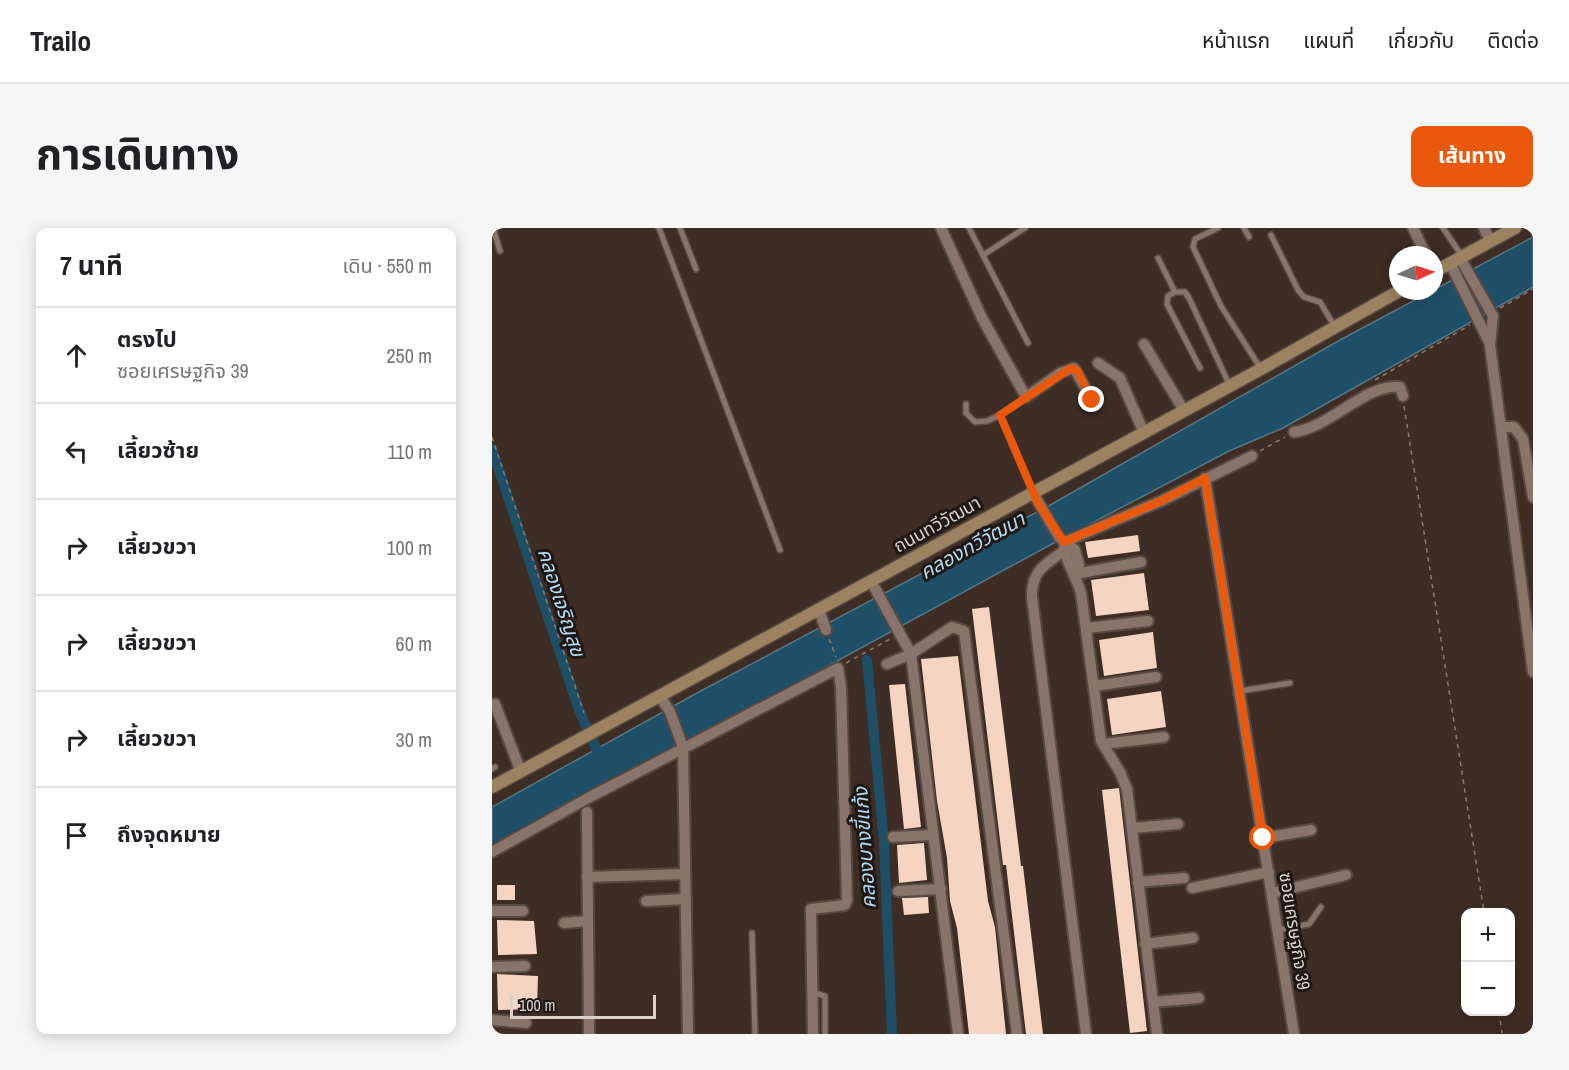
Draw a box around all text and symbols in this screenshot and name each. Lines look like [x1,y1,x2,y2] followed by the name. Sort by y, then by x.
[30,22,91,60] text: Trailo
[1202,26,1270,55] text: หน้าแรก
[1303,26,1354,55] text: แผนที่
[1387,26,1454,55] text: เกี่ยวกับ
[1487,26,1539,55] text: ติดต่อ
[36,126,239,182] text: การเดินทาง
[1411,126,1533,187] button: เส้นทาง
[1389,246,1443,300] north arrow
[60,248,123,283] text: 7 นาที
[342,252,432,279] text: เดิน · 550 m
[117,324,177,354] text: ตรงไป
[60,339,93,372] icon: ahead
[386,342,432,369] text: 250 m
[117,357,249,384] text: ซอยเศรษฐกิจ 39
[1078,386,1104,412] route end
[60,435,93,468] icon: left
[117,435,199,465] text: เลี้ยวซ้าย
[388,438,432,465] text: 110 m
[889,490,985,558] street label: ถนนทวีวัฒนา
[915,505,1030,585] water label: คลองทวีวัฒนา
[60,531,93,564] icon: right
[117,531,197,561] text: เลี้ยวขวา
[386,534,432,561] text: 100 m
[532,544,593,661] water label: คลองเจริญสุข
[60,627,93,660] icon: right
[117,627,197,657] text: เลี้ยวขวา
[396,630,432,657] text: 60 m
[60,723,93,756] icon: right
[117,723,197,753] text: เลี้ยวขวา
[396,726,432,753] text: 30 m
[846,785,882,910] water label: คลองบางขี้แก้ง
[60,819,93,852] icon: arrive
[117,819,221,849] text: ถึงจุดหมาย
[1249,824,1275,850] route start
[1273,871,1317,991] street label: ซอยเศรษฐกิจ 39
[1461,908,1515,1016] map controls
[1461,908,1515,962] button: +
[1461,962,1515,1016] button: −
[510,992,656,1020] scale bar
[519,994,555,1016] text: 100 m

